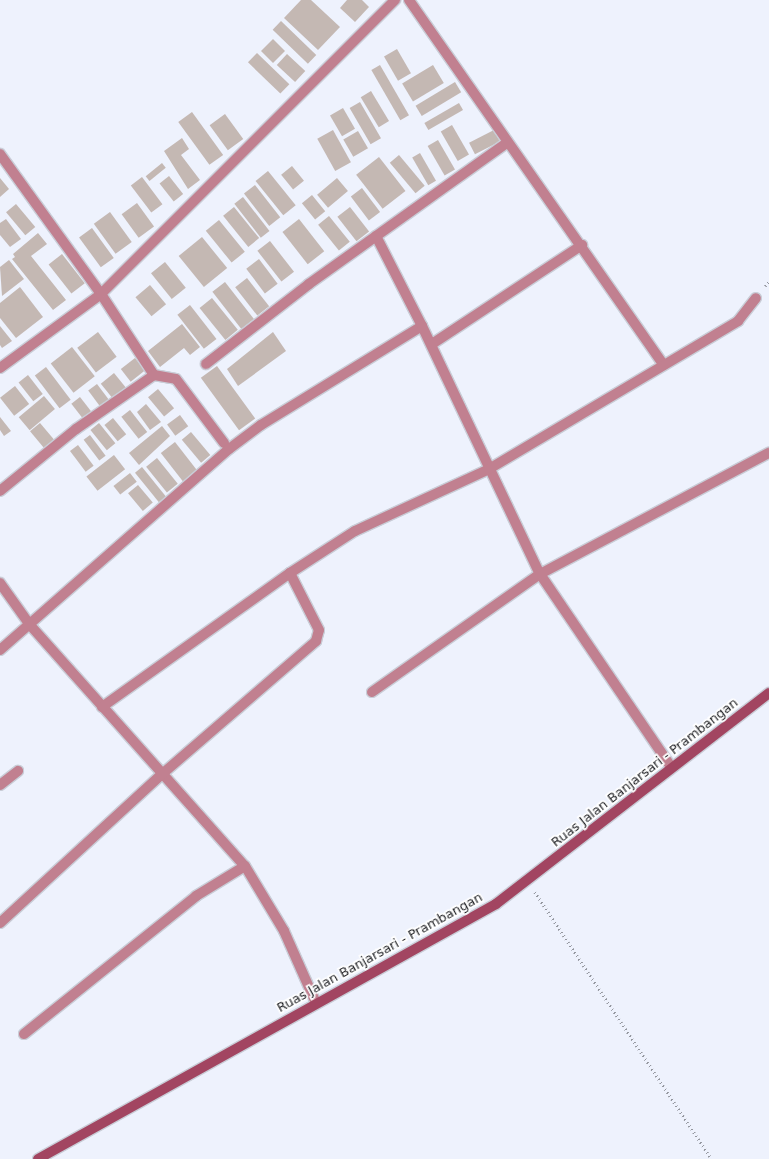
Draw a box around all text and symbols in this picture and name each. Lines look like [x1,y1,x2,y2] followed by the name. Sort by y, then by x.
[549,695,741,851] street label: Ruas Jalan Banjarsari - Prambangan
[275,890,485,1016] street label: Ruas Jalan Banjarsari - Prambangan

